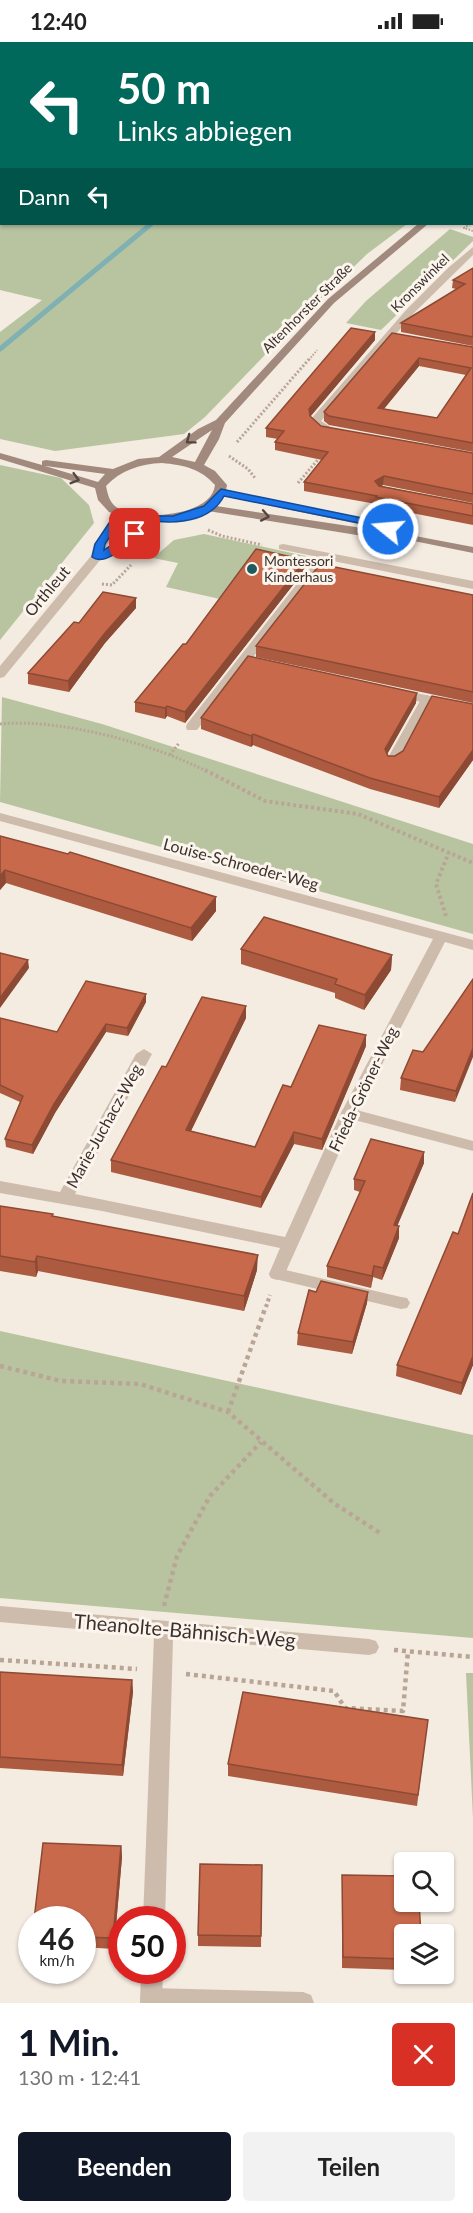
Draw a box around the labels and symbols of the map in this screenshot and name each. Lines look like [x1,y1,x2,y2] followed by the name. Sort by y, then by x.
[387,250,452,315] street label: Kronswinkel
[258,259,355,356] street label: Altenhorster Straße
[186,433,197,444] one-way arrow
[70,472,80,484] one-way arrow
[356,497,420,561] position arrow
[109,508,160,559] pin
[260,509,270,522] one-way arrow
[264,552,333,585] place label: Montessori Kinderhaus
[20,561,73,620] street label: Orthleut
[245,562,259,576] marker: Montessori Kinderhaus
[161,834,321,893] street label: Louise-Schroeder-Weg
[324,1023,401,1154] street label: Frieda-Gröner-Weg
[62,1061,145,1191] street label: Marie-Juchacz-Weg
[73,1608,297,1652] street label: Theanolte-Bähnisch-Weg
[108,1906,186,1984] speed limit sign: 50

